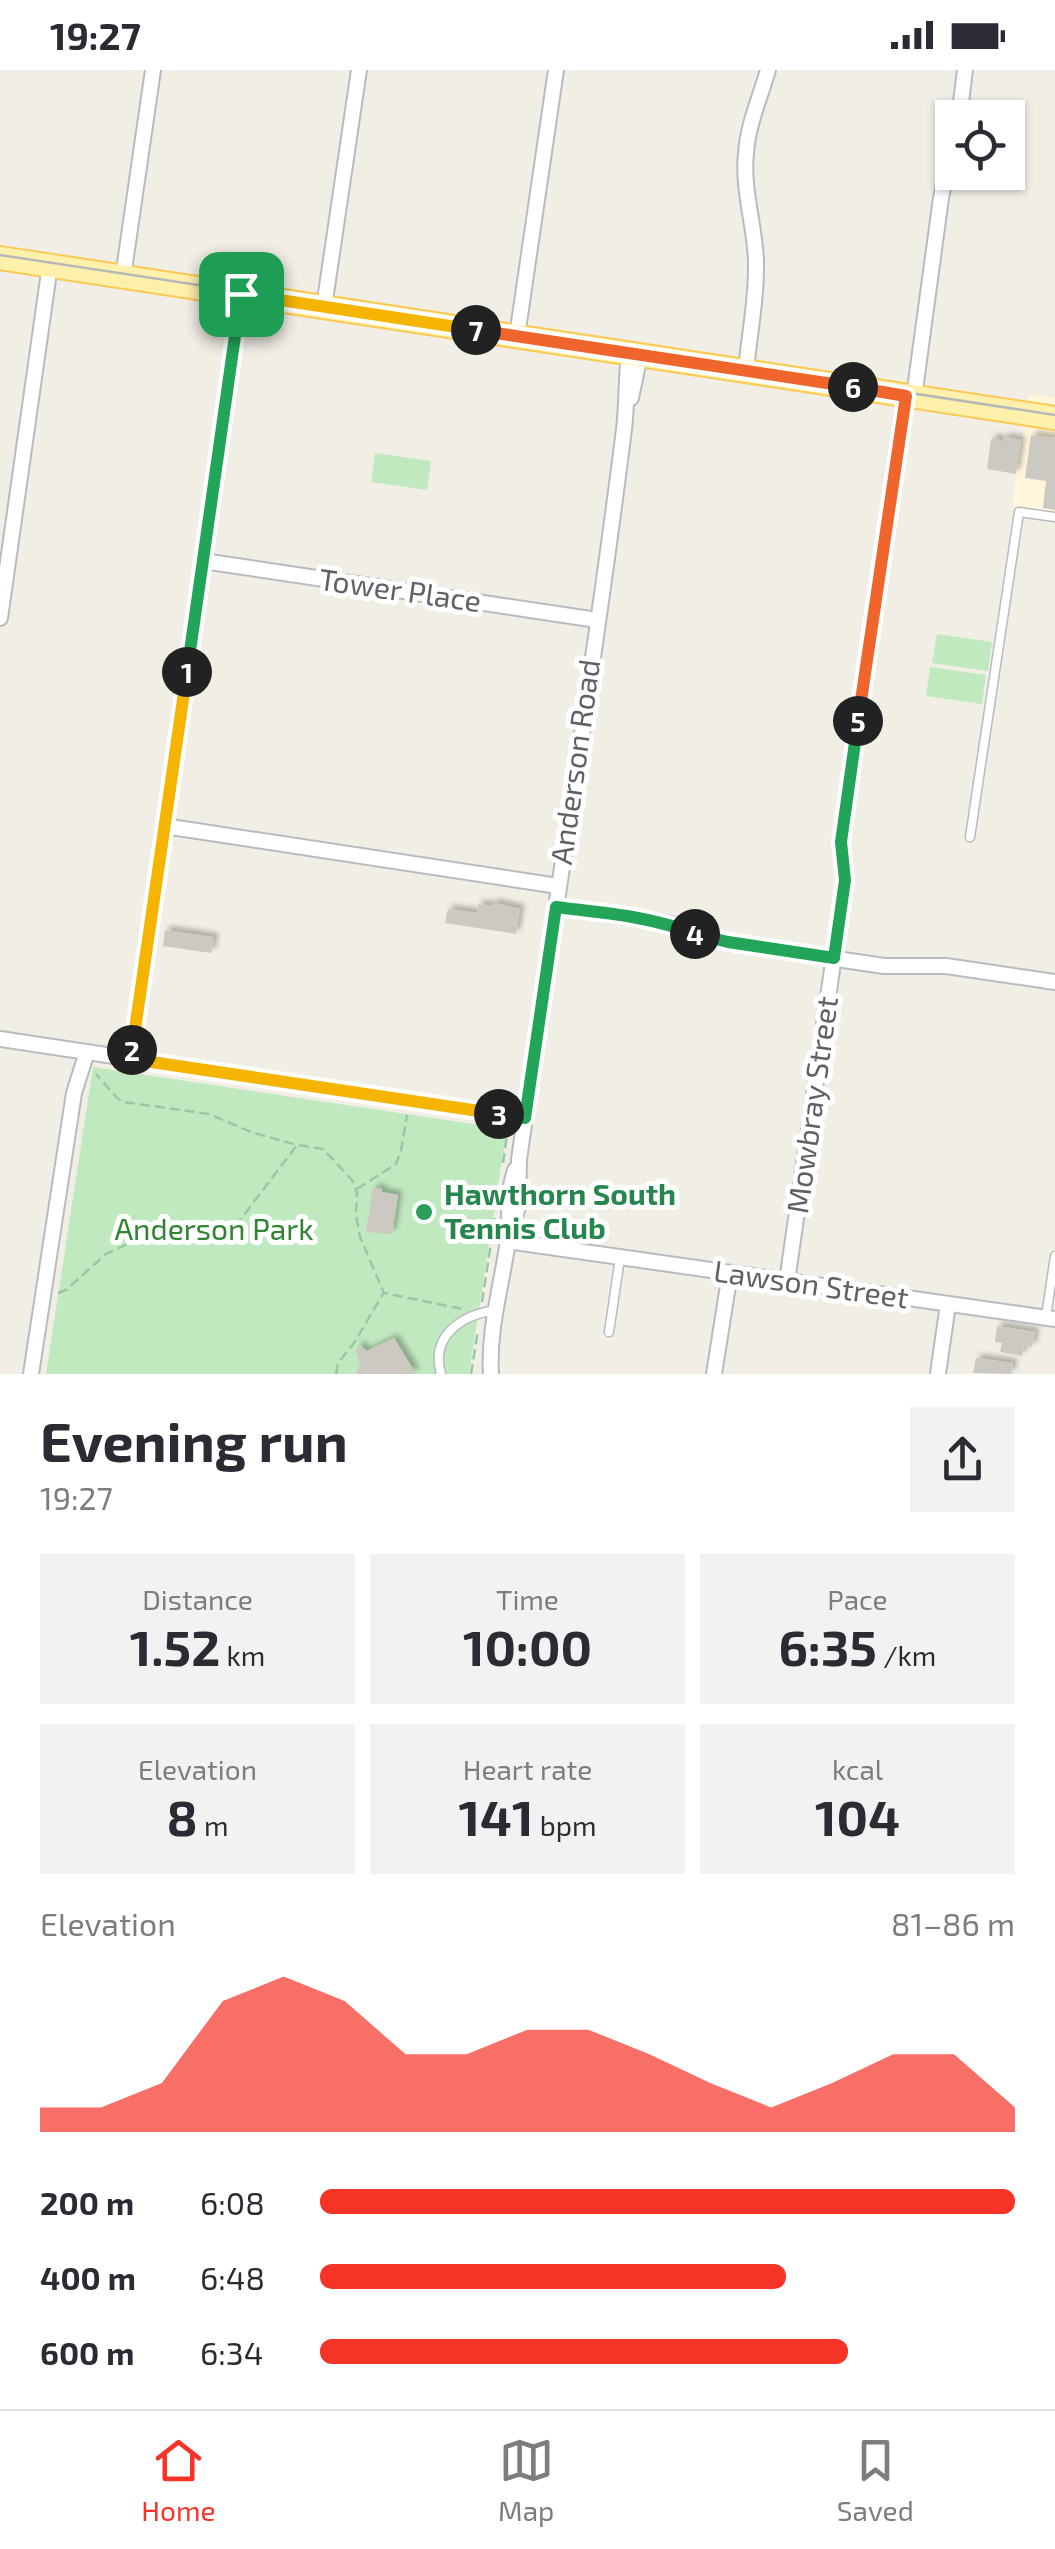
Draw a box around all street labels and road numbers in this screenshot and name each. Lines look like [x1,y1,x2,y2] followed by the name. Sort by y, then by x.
[317,560,484,618] street label: Tower Place
[542,657,606,867] street label: Anderson Road
[778,994,844,1216] street label: Mowbray Street
[712,1252,911,1315] street label: Lawson Street

